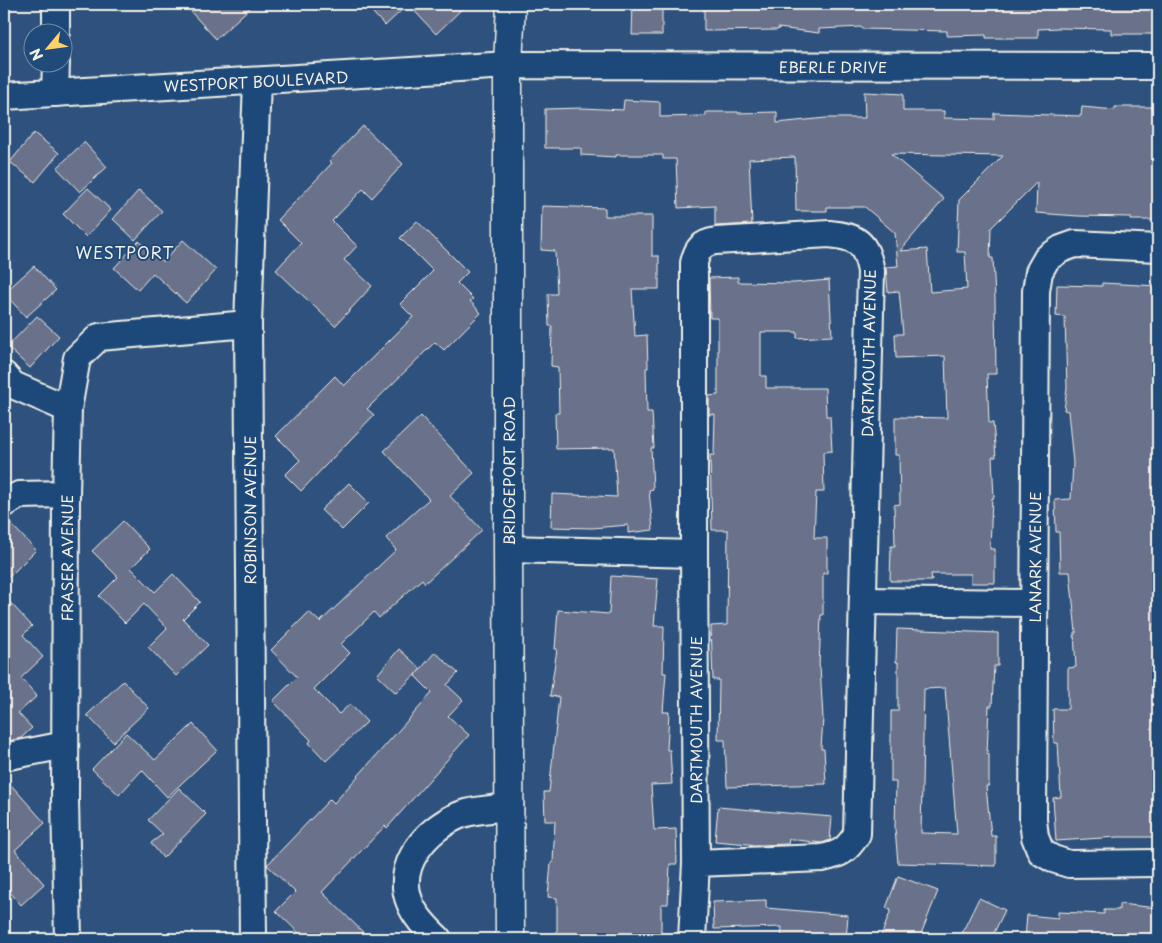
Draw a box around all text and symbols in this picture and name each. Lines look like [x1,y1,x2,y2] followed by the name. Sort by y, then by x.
[22,22,72,72] north arrow
[24,45,48,64] text: N
[779,55,887,78] street label: EBERLE DRIVE
[163,65,349,97] street label: WESTPORT BOULEVARD
[76,240,174,264] district label: WESTPORT
[855,269,881,437] street label: DARTMOUTH AVENUE
[497,396,520,546] street label: BRIDGEPORT ROAD
[238,436,261,584] street label: ROBINSON AVENUE
[1023,492,1046,622] street label: LANARK AVENUE
[55,495,78,622] street label: FRASER AVENUE
[684,636,707,804] street label: DARTMOUTH AVENUE

